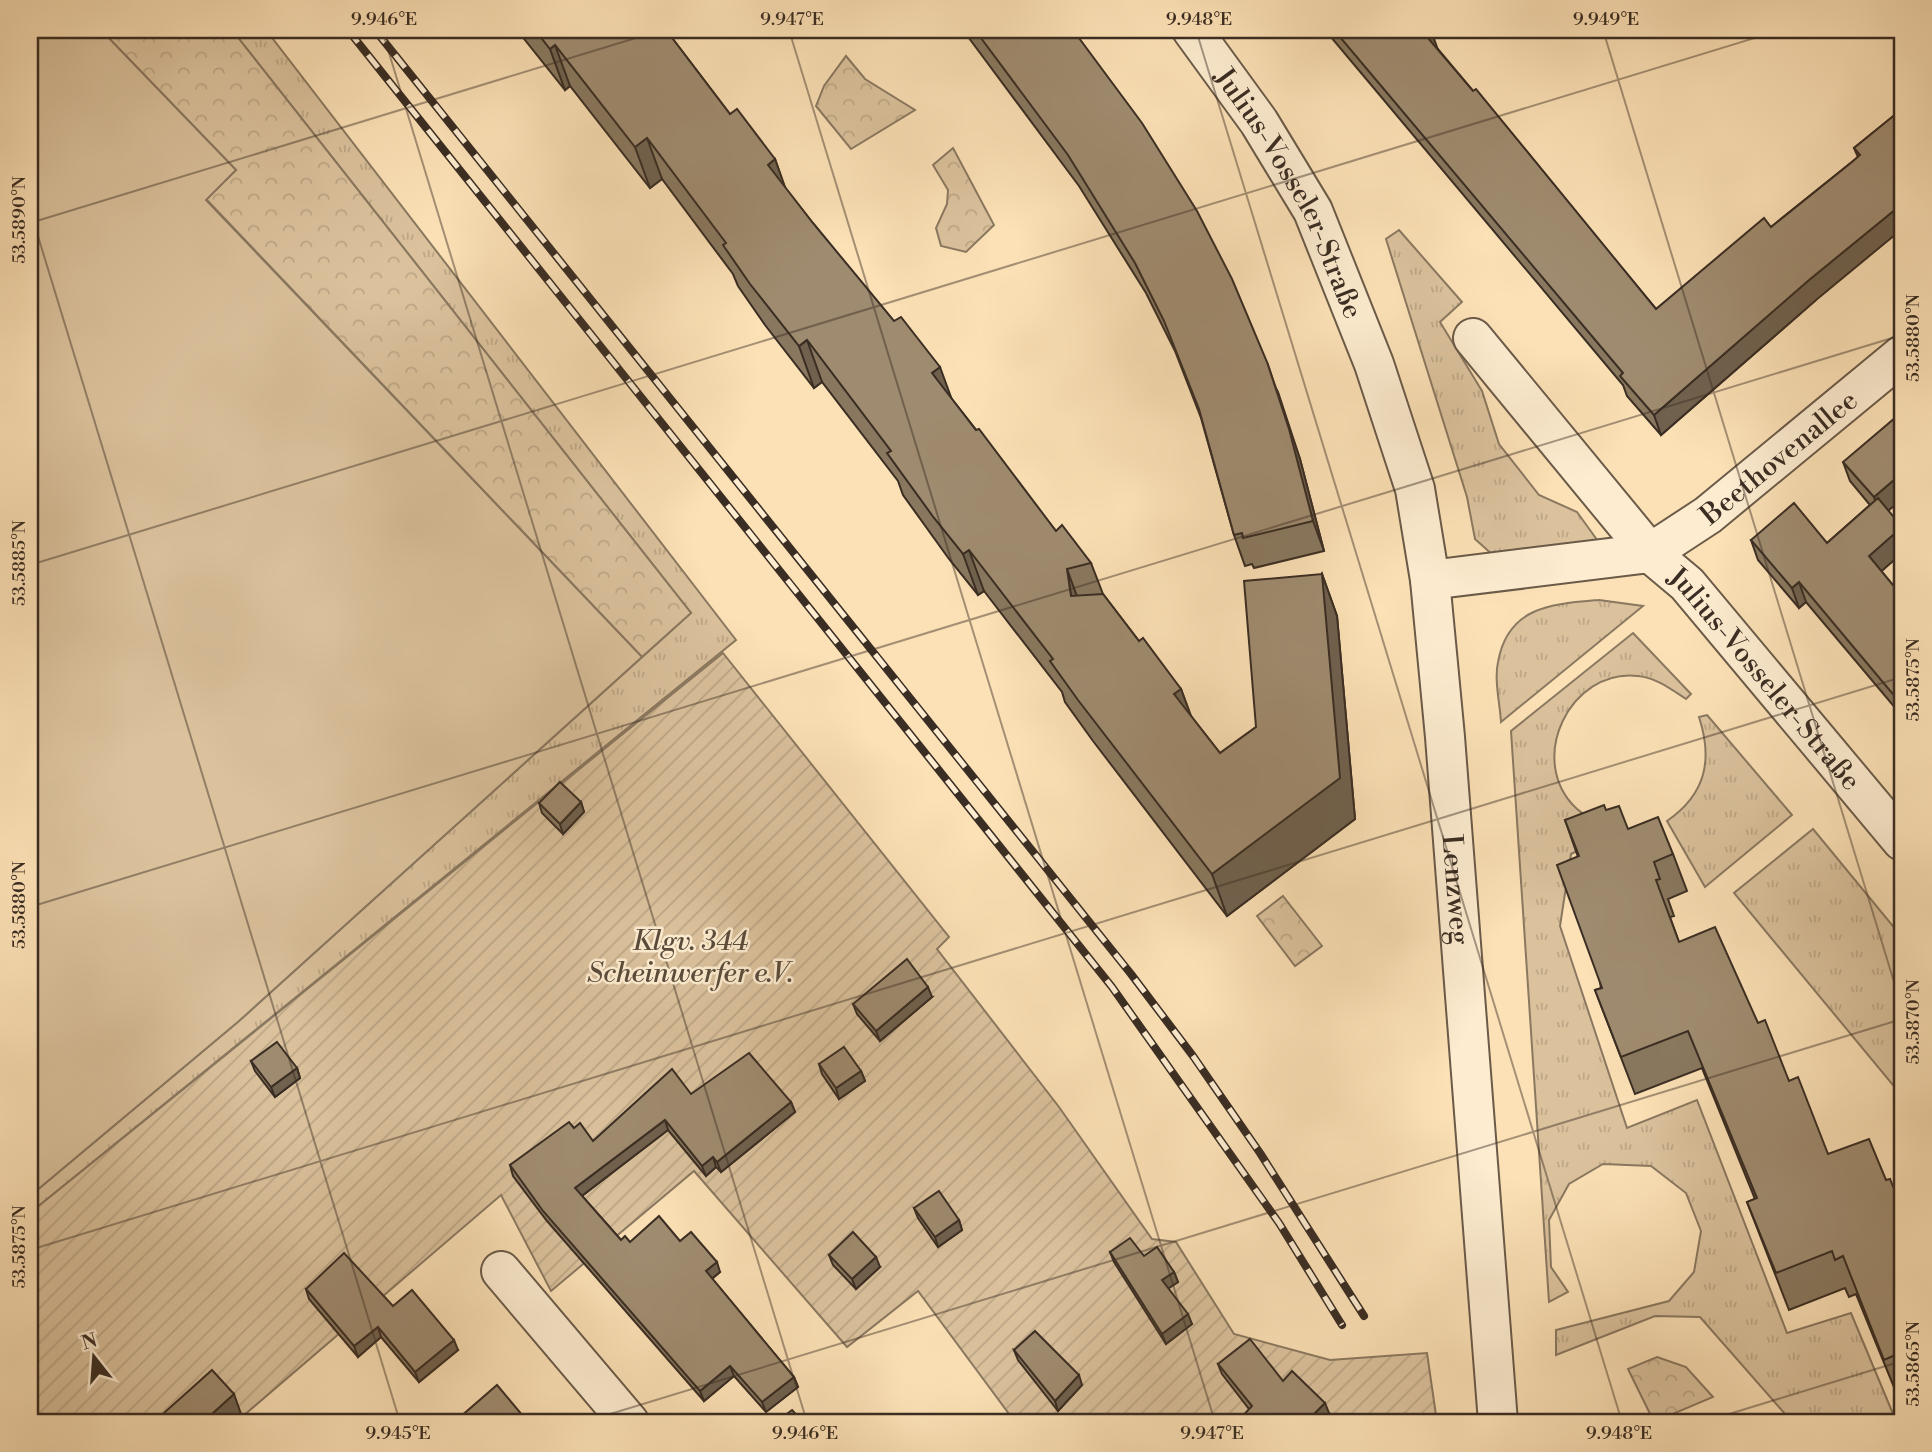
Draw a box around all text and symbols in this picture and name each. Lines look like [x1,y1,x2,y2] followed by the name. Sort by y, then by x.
[351,8,417,31] text: 9.946°E
[760,8,824,31] text: 9.947°E
[1166,8,1232,31] text: 9.948°E
[1573,8,1639,31] text: 9.949°E
[1206,60,1370,324] street label: Julius-Vosseler-Straße
[8,176,31,264] text: 53.5890°N
[1902,294,1925,382] text: 53.5880°N
[1693,383,1865,534] street label: Beethovenallee
[8,520,31,606] text: 53.5885°N
[1660,559,1868,798] street label: Julius-Vosseler-Straße
[1902,638,1925,722] text: 53.5875°N
[1434,833,1477,947] street label: Lenzweg
[8,861,31,949] text: 53.5880°N
[587,924,793,991] park label: Klgv. 344 Scheinwerfer e.V.
[1902,979,1925,1065] text: 53.5870°N
[8,1205,31,1289] text: 53.5875°N
[1902,1321,1925,1407] text: 53.5865°N
[60,1322,130,1392] north arrow
[79,1328,100,1355] text: N
[365,1422,431,1445] text: 9.945°E
[772,1422,838,1445] text: 9.946°E
[1180,1422,1244,1445] text: 9.947°E
[1586,1422,1652,1445] text: 9.948°E

